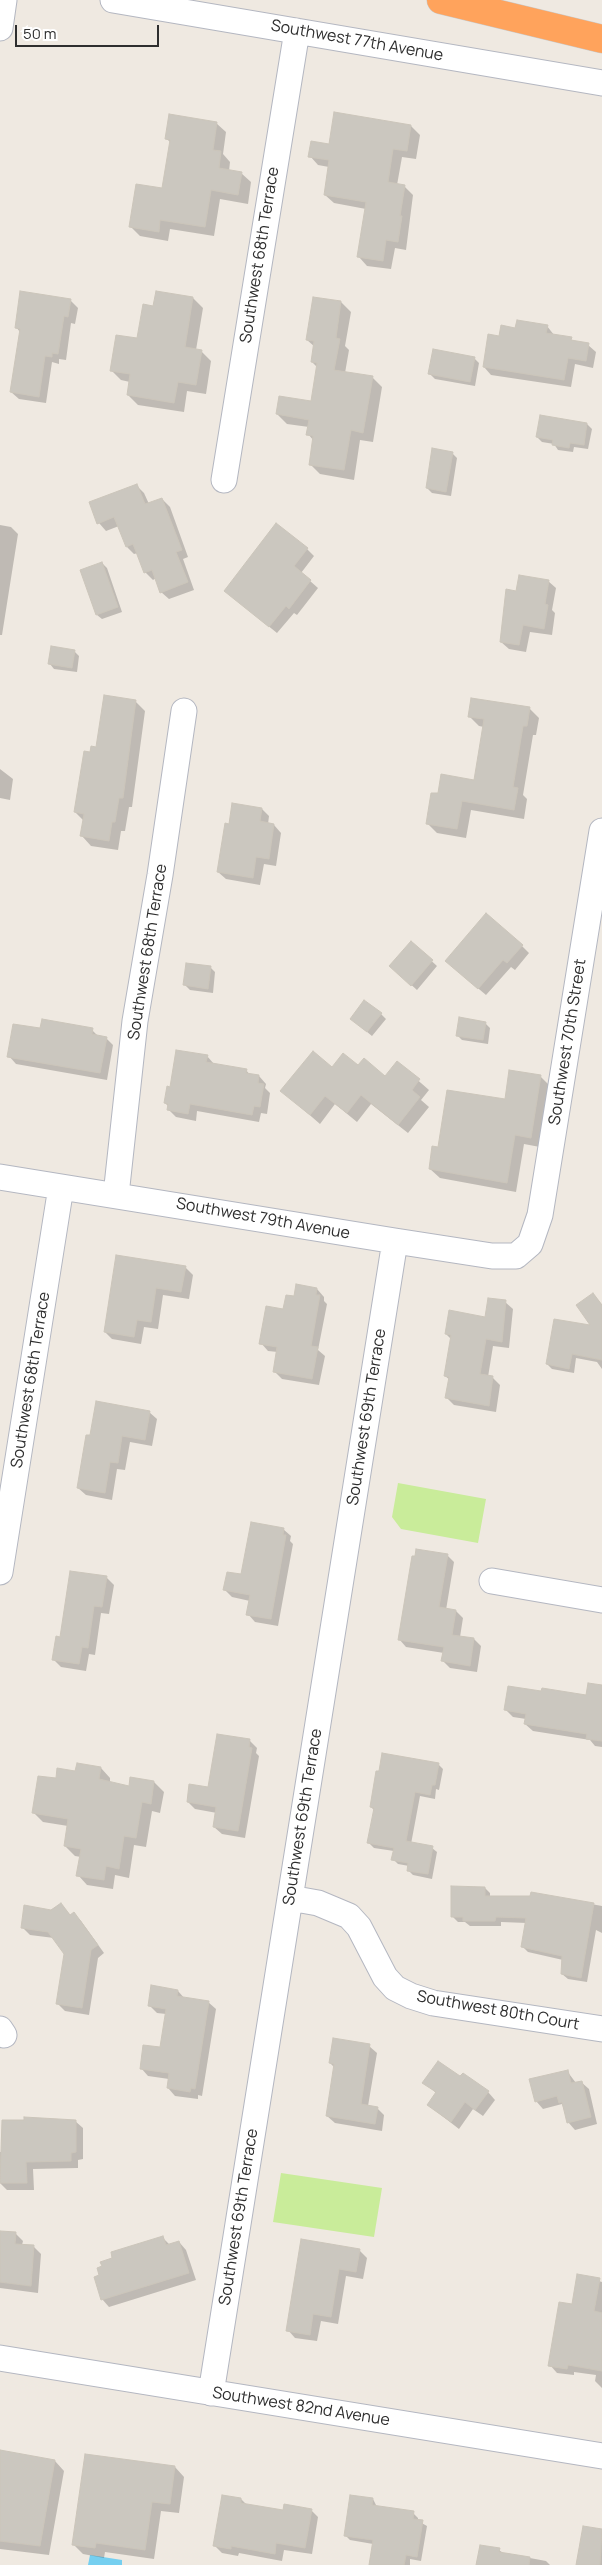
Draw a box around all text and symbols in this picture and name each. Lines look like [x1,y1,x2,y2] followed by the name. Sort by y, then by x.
[18,15,161,47] scale bar
[269,16,445,66] street label: Southwest 77th Avenue
[23,23,57,44] text: 50 m
[237,166,283,344] street label: Southwest 68th Terrace
[125,863,171,1041] street label: Southwest 68th Terrace
[545,958,591,1126] street label: Southwest 70th Street
[175,1194,351,1244] street label: Southwest 79th Avenue
[8,1291,54,1469] street label: Southwest 68th Terrace
[344,1327,390,1507] street label: Southwest 69th Terrace
[280,1727,326,1907] street label: Southwest 69th Terrace
[415,1987,581,2035] street label: Southwest 80th Court
[216,2127,262,2307] street label: Southwest 69th Terrace
[211,2383,391,2431] street label: Southwest 82nd Avenue

